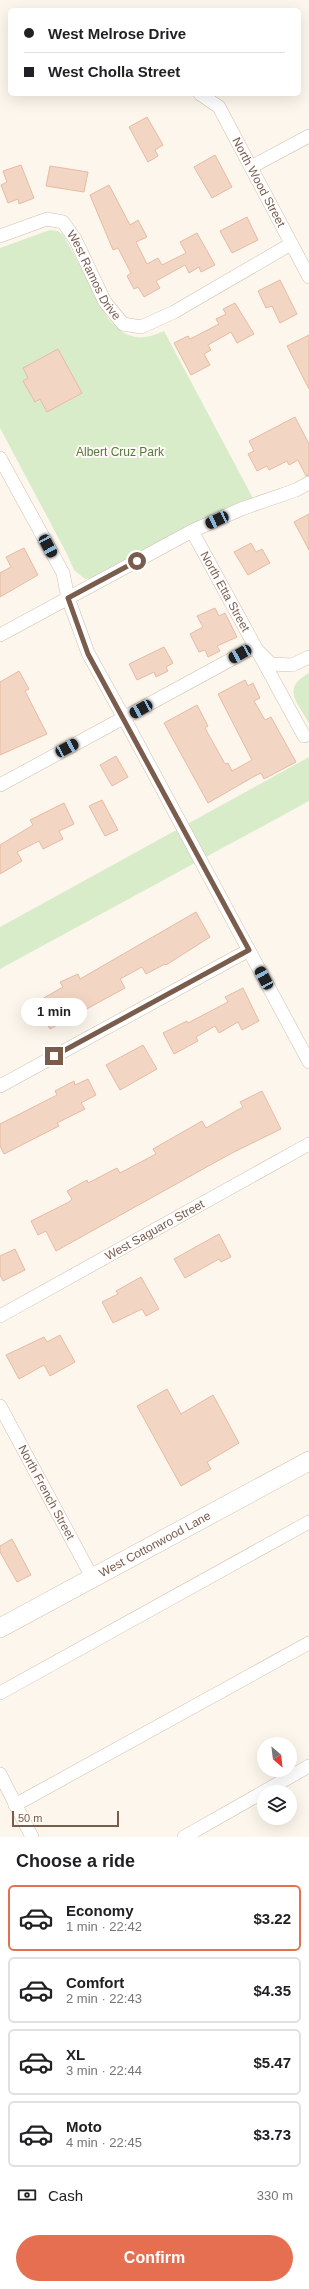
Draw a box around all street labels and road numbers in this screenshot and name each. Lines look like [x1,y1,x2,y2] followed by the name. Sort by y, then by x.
[229,135,288,230] street label: North Wood Street
[64,228,124,323] street label: West Ramos Drive
[197,549,253,635] street label: North Etta Street
[103,1196,207,1263] street label: West Saguaro Street
[15,1443,78,1543] street label: North French Street
[97,1508,213,1580] street label: West Cottonwood Lane

